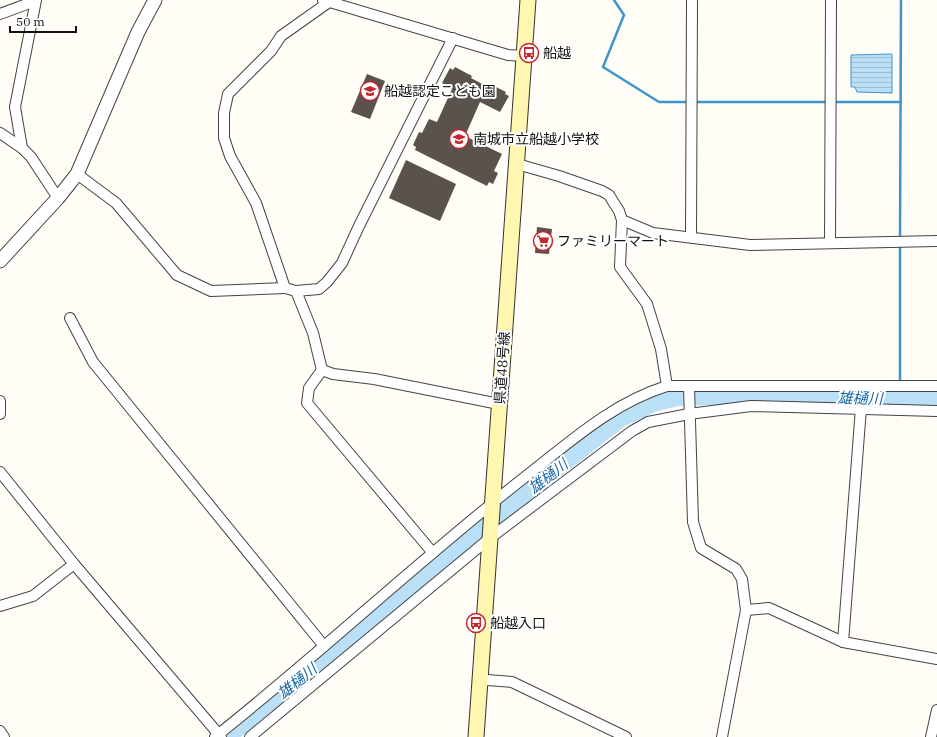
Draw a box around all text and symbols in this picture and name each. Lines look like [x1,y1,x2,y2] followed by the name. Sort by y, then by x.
[10,8,76,34] scale bar
[16,14,45,29] text: 50 m
[518,42,540,64] bus stop icon: 船越
[543,44,571,62] place label: 船越
[359,80,381,102] school or university icon: 船越認定こども園
[384,82,496,100] place label: 船越認定こども園
[448,128,470,150] school or university icon: 南城市立船越小学校
[473,130,599,148] place label: 南城市立船越小学校
[532,230,554,252] supermarket icon: ファミリーマート
[557,232,669,250] place label: ファミリーマート
[490,331,514,405] street label: 県道48号線
[837,388,885,408] water label: 雄樋川
[524,453,573,497] water label: 雄樋川
[465,612,487,634] bus stop icon: 船越入口
[490,614,546,632] place label: 船越入口
[274,658,322,703] water label: 雄樋川

